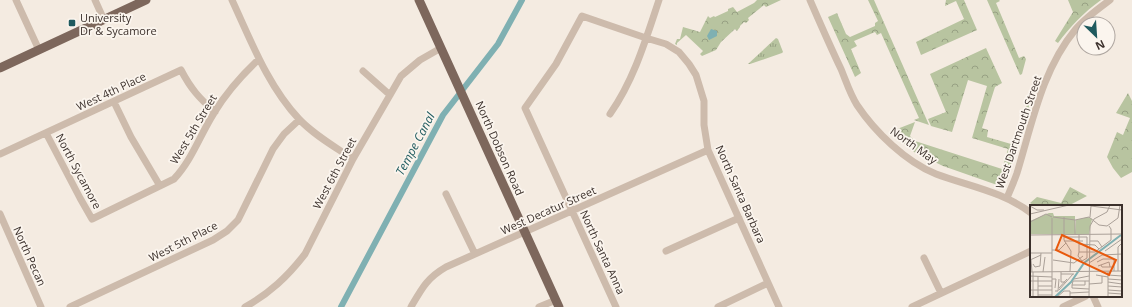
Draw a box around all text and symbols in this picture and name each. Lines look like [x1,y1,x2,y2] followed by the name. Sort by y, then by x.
[80,10,157,38] place label: University Dr & Sycamore
[1076,16,1116,56] north arrow
[67,18,77,28] marker: University Dr & Sycamore
[1093,37,1108,54] text: N
[74,68,148,114] street label: West 4th Place
[992,73,1044,191] street label: West Dartmouth Street
[166,91,220,167] street label: West 5th Street
[472,98,528,198] street label: North Dobson Road
[391,109,439,178] water label: Tempe Canal
[888,123,941,167] street label: North May
[53,131,105,211] street label: North Sycamore
[309,135,359,211] street label: West 6th Street
[713,143,769,245] street label: North Santa Barbara
[498,182,598,238] street label: West Decatur Street
[1030,205,1122,297] inset map
[577,207,629,297] street label: North Santa Anna
[146,217,220,265] street label: West 5th Place
[10,224,50,288] street label: North Pecan

